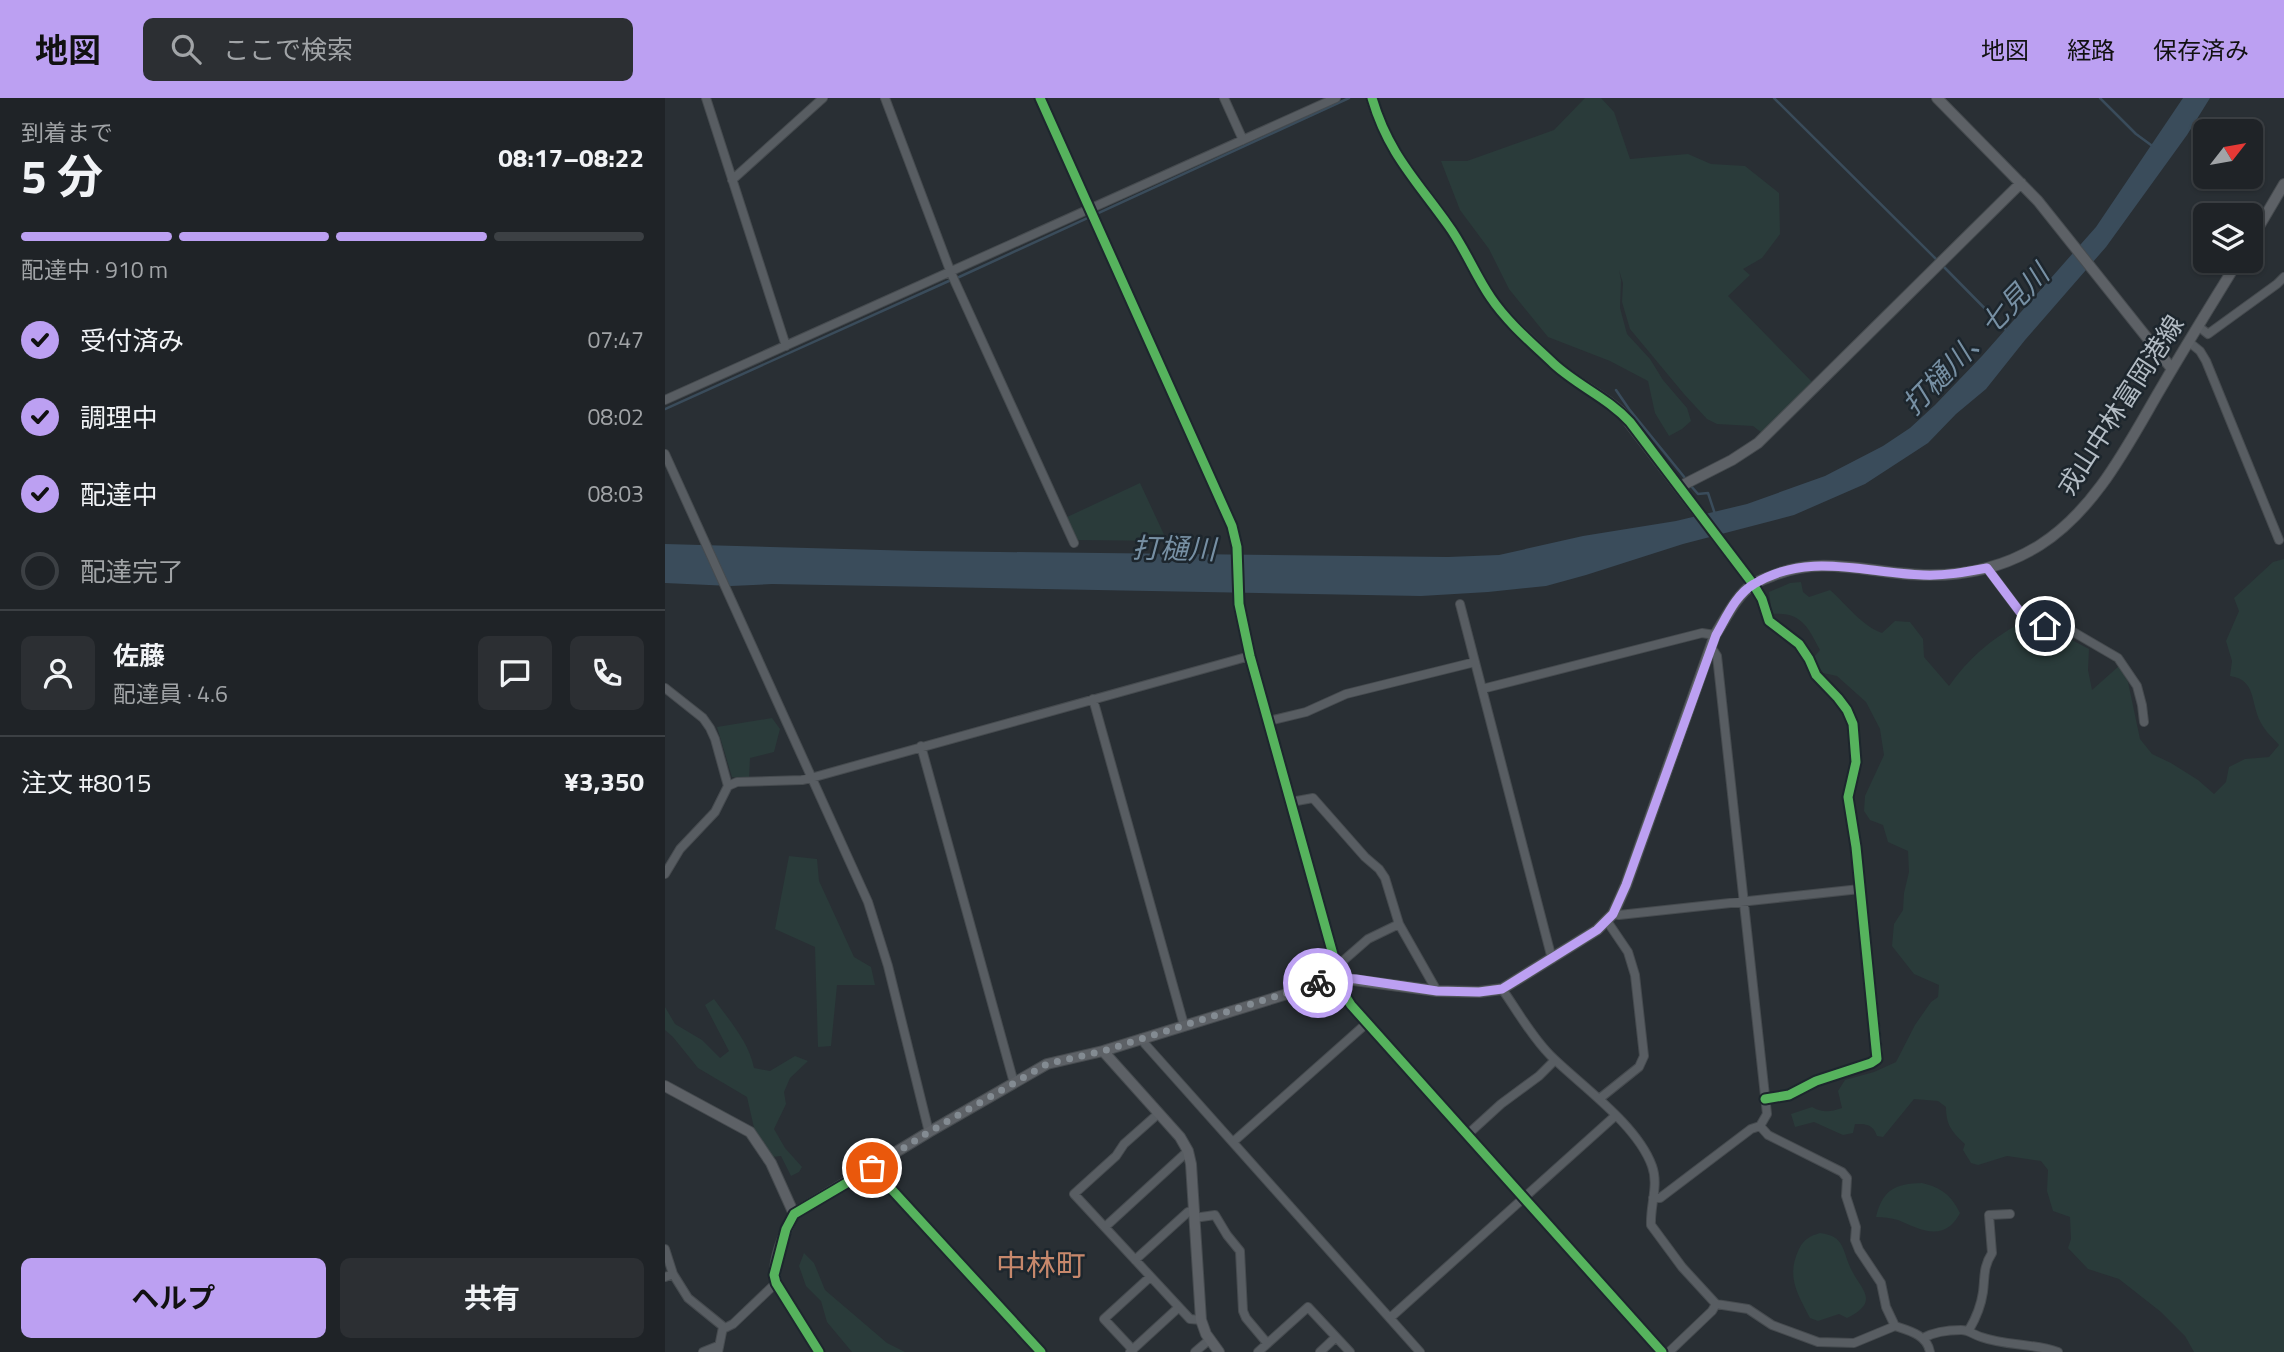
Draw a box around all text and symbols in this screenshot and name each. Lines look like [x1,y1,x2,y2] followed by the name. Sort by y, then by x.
[143,18,633,81] search box
[35,25,101,75] text: 地図
[167,30,205,68] icon: search
[223,30,353,69] text: ここで検索
[1981,32,2029,68] text: 地図
[2067,32,2115,68] text: 経路
[2153,32,2249,68] text: 保存済み
[21,115,113,150] text: 到着まで
[2193,119,2263,189] north arrow
[2193,119,2263,273] map controls
[498,138,644,177] text: 08:17–08:22
[21,141,103,211] text: 5 分
[2193,203,2263,273] button: layers
[1891,251,2061,424] water label: 打樋川、七見川
[21,252,168,287] text: 配達中 · 910 m
[2047,307,2193,503] street label: 戎山中林富岡港線
[21,321,59,359] icon: check
[80,321,184,360] text: 受付済み
[587,322,644,357] text: 07:47
[21,398,59,436] icon: check
[80,398,158,437] text: 調理中
[587,399,644,434] text: 08:02
[21,475,59,513] icon: check
[80,475,158,514] text: 配達中
[587,476,644,511] text: 08:03
[1132,526,1219,570] water label: 打樋川
[80,552,184,591] text: 配達完了
[2015,596,2075,656] pin
[2026,607,2064,645] icon: home
[21,636,95,710] button: person
[113,636,165,675] text: 佐藤
[478,636,552,710] button: chat
[570,636,644,710] button: phone
[113,676,228,711] text: 配達員 · 4.6
[564,762,644,801] text: ¥3,350
[21,763,152,802] text: 注文 #8015
[1283,948,1353,1018] courier
[1299,964,1337,1002] icon: bike
[842,1138,902,1198] pin
[853,1149,891,1187] icon: bag
[996,1242,1086,1288] district label: 中林町
[21,1258,326,1338] button: ヘルプ
[340,1258,644,1338] button: 共有

